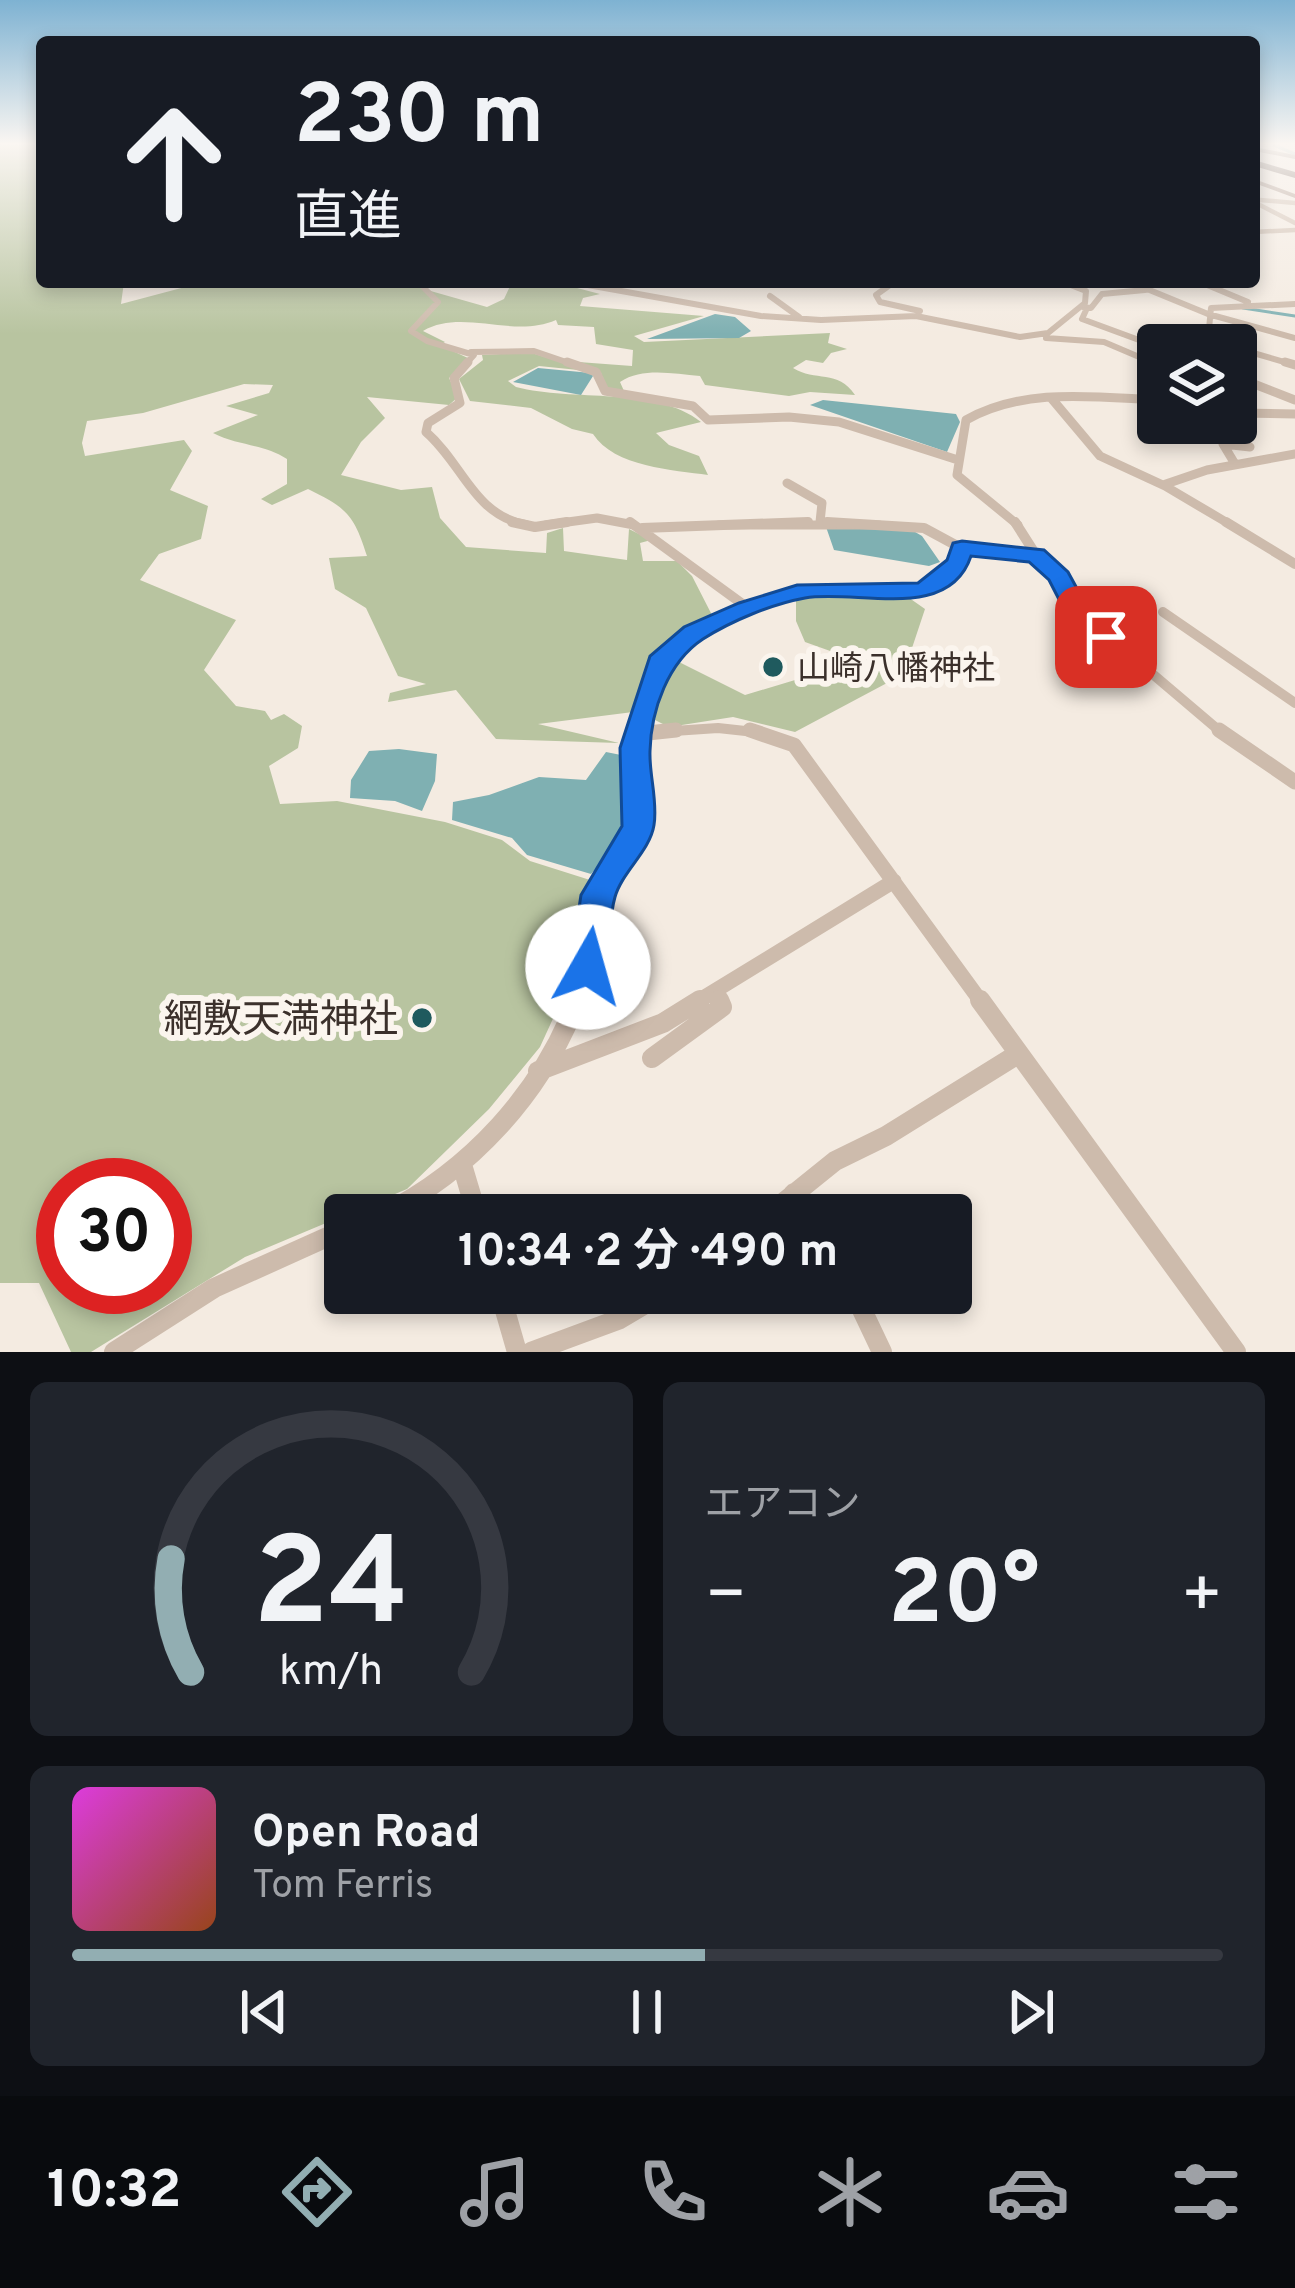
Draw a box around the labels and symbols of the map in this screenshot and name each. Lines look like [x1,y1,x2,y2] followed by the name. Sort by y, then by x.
[1055,586,1157,688] pin
[797,650,995,692] place label: 山崎八幡神社
[760,654,786,680] marker: 山崎八幡神社
[525,904,651,1030] position arrow
[164,998,398,1047] place label: 網敷天満神社
[409,1005,435,1031] marker: 網敷天満神社
[36,1158,192,1314] speed limit sign: 30

